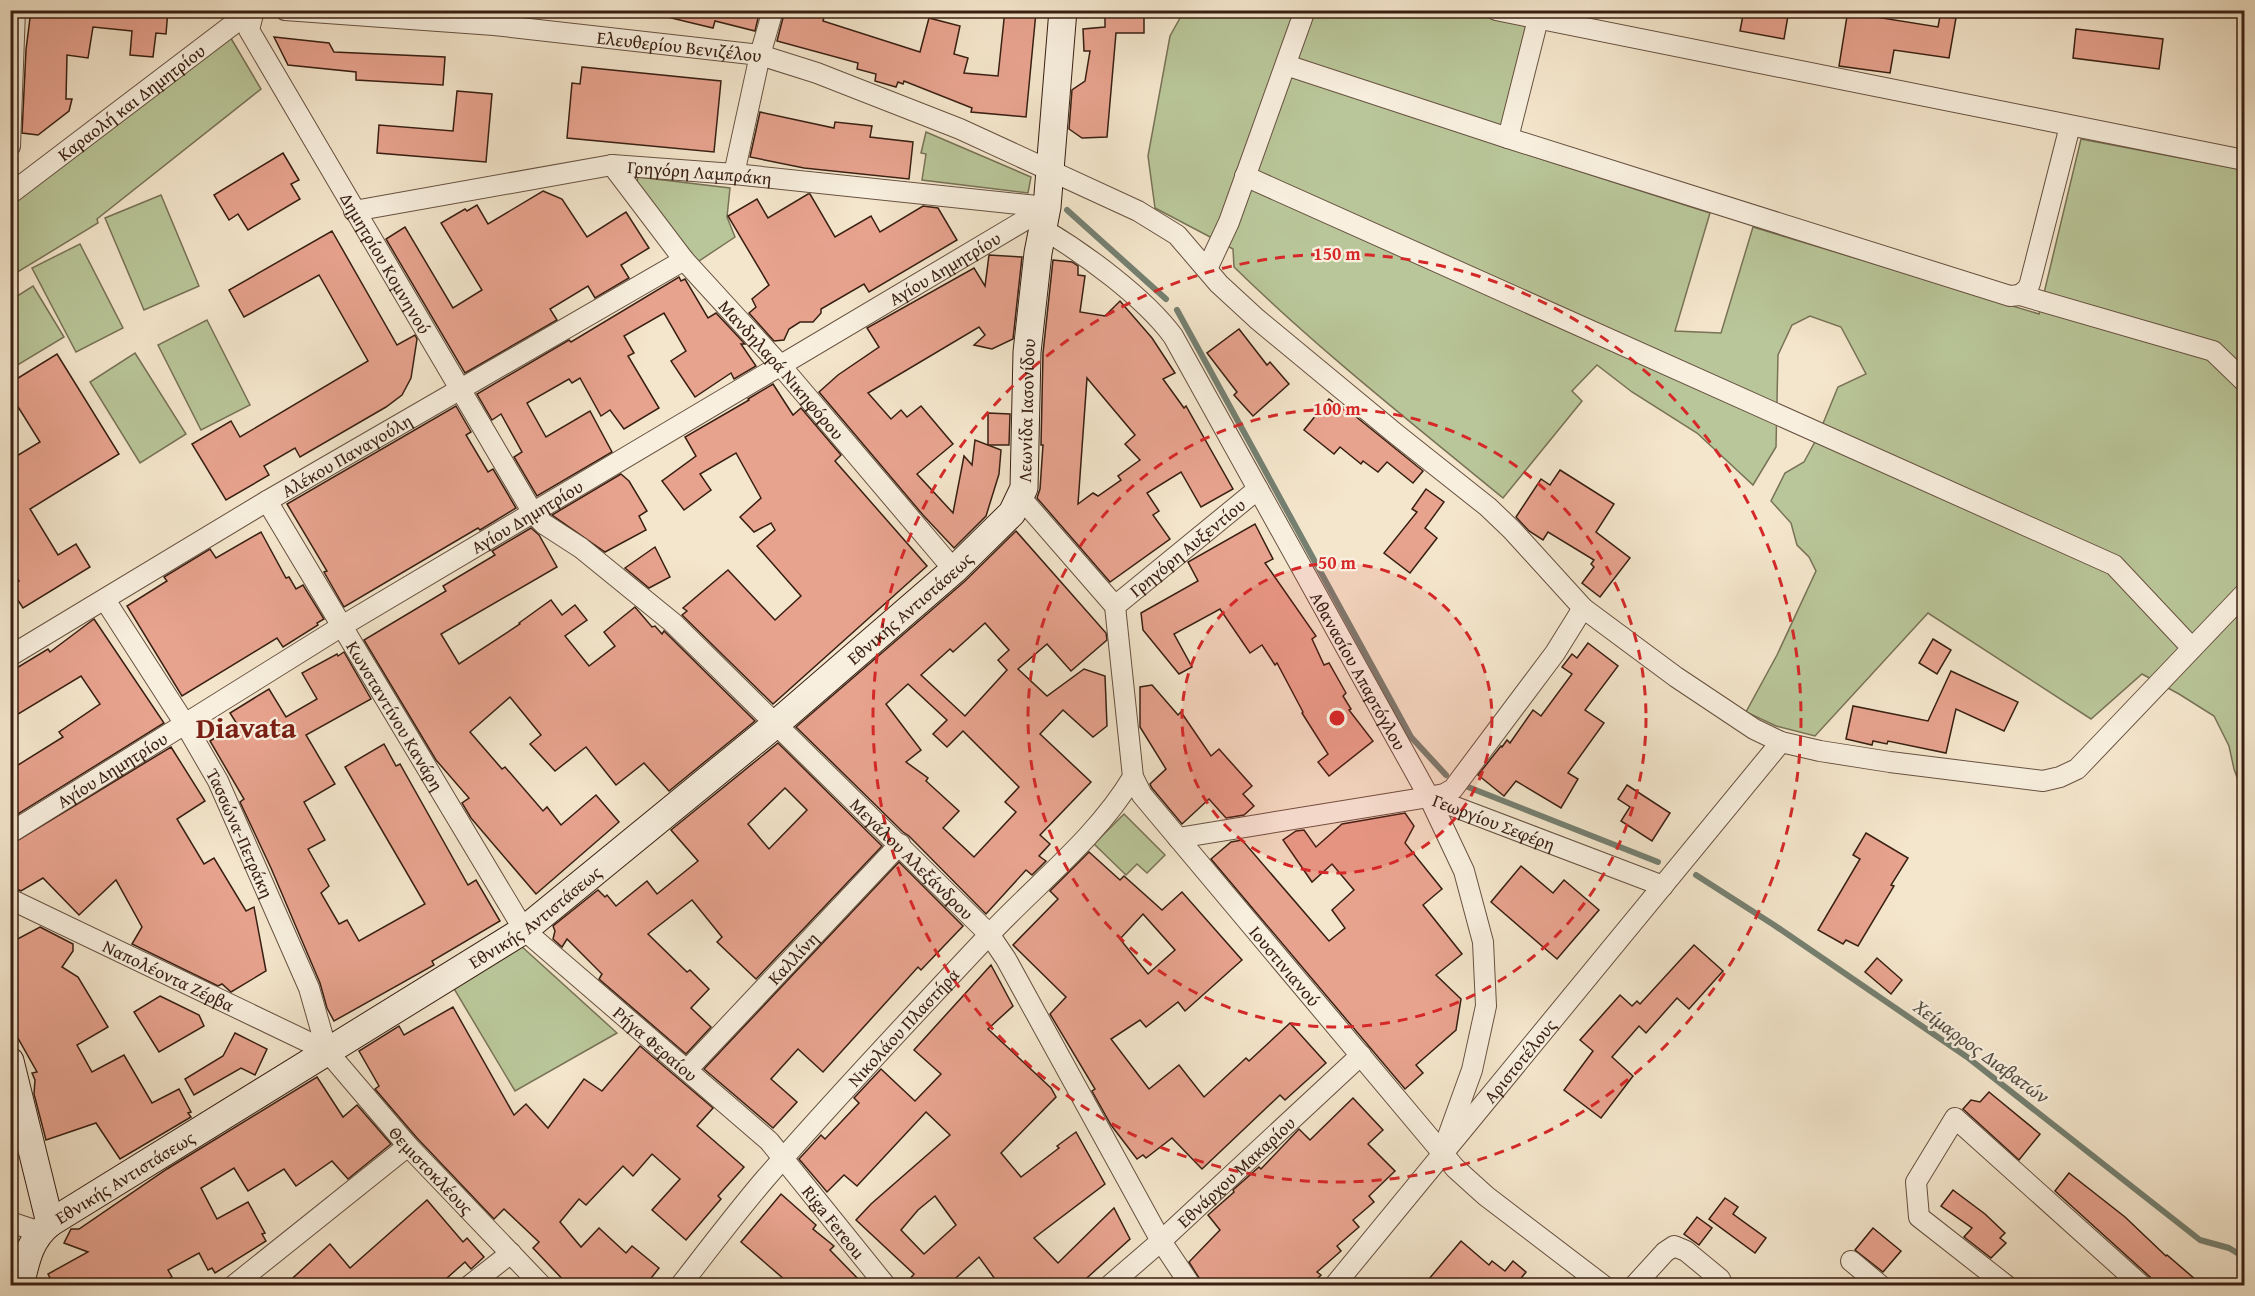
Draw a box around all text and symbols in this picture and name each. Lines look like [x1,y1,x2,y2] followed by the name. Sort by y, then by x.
[595,23,763,69] street label: Ελευθερίου Βενιζέλου
[51,37,211,167] street label: Καραολή και Δημητρίου
[627,153,773,191] street label: Γρηγόρη Λαμπράκη
[334,187,438,339] street label: Δημητρίου Κομνηνού
[883,224,1006,312] street label: Αγίου Δημητρίου
[1313,240,1361,267] text: 150 m
[713,293,851,445] street label: Μανδηλαρά Νικηφόρου
[1011,337,1042,483] street label: Λεωνίδα Ιασονίδου
[1313,395,1361,422] text: 100 m
[276,406,417,504] street label: Αλέκου Παναγούλη
[465,472,588,560] street label: Αγίου Δημητρίου
[1123,491,1251,603] street label: Γρηγόρη Αυξεντίου
[841,545,979,671] street label: Εθνικής Αντιστάσεως
[1318,549,1357,576] text: 50 m
[1304,586,1414,755] street label: Αθανασίου Απαρτόγλου
[340,635,451,796] street label: Κωνσταντίνου Κανάρη
[196,705,297,749] district label: Diavata
[1327,708,1347,728] centre of rings
[51,725,173,814] street label: Αγίου Δημητρίου
[200,763,281,902] street label: Τασσώνα-Πετράκη
[1429,786,1559,857] street label: Γεωργίου Σεφέρη
[844,791,980,926] street label: Μεγάλου Αλεξάνδρου
[463,858,607,975] street label: Εθνικής Αντιστάσεως
[1243,919,1327,1012] street label: Ιουστινιανού
[761,925,824,990] street label: Καλλίνη
[99,932,239,1018] street label: Ναπολέοντα Ζέρβα
[841,961,965,1092] street label: Νικολάου Πλαστήρα
[1907,991,2056,1110] water label: Χείμαρρος Διαβατών
[608,999,704,1088] street label: Ρήγα Φεραίου
[1476,1012,1563,1109] street label: Αριστοτέλους
[1171,1109,1301,1233] street label: Εθνάρχου Μακαρίου
[383,1120,480,1221] street label: Θεμιστοκλέους
[50,1123,200,1230] street label: Εθνικής Αντιστάσεως
[796,1179,872,1265] street label: Riga Fereou

